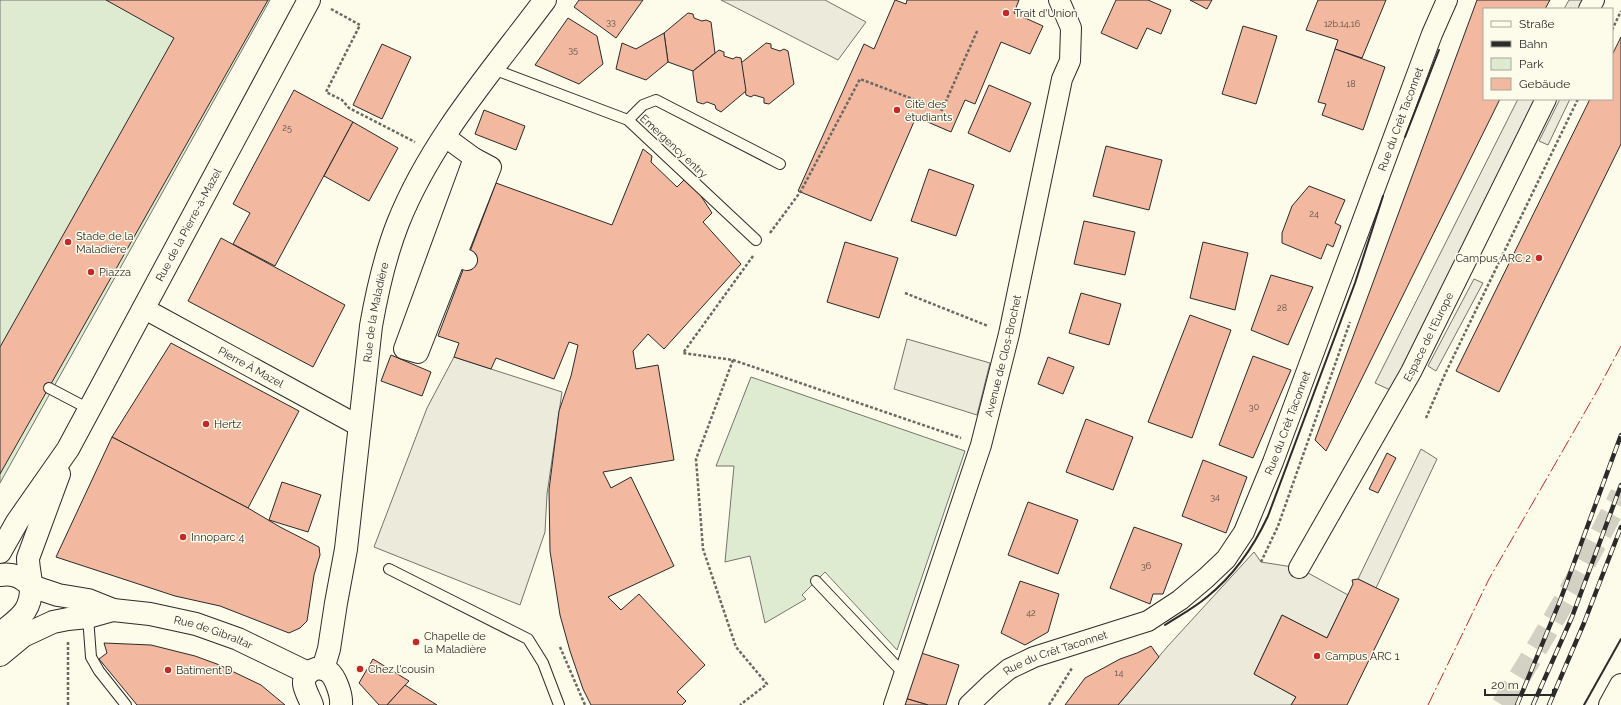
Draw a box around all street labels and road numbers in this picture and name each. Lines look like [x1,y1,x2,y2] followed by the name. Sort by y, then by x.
[1376,65,1426,173] street label: Rue du Crêt Taconnet
[637,112,710,181] street label: Emergency entry
[153,166,224,284] street label: Rue de la Pierre-à-Mazel
[361,261,392,363] street label: Rue de la Maladière
[1401,290,1457,384] street label: Espace de l'Europe
[982,294,1024,418] street label: Avenue de Clos-Brochet
[216,344,286,390] street label: Pierre À Mazel
[1262,369,1313,477] street label: Rue du Crêt Taconnet
[173,613,255,652] street label: Rue de Gibraltar
[1001,628,1109,678] street label: Rue du Crêt Taconnet

